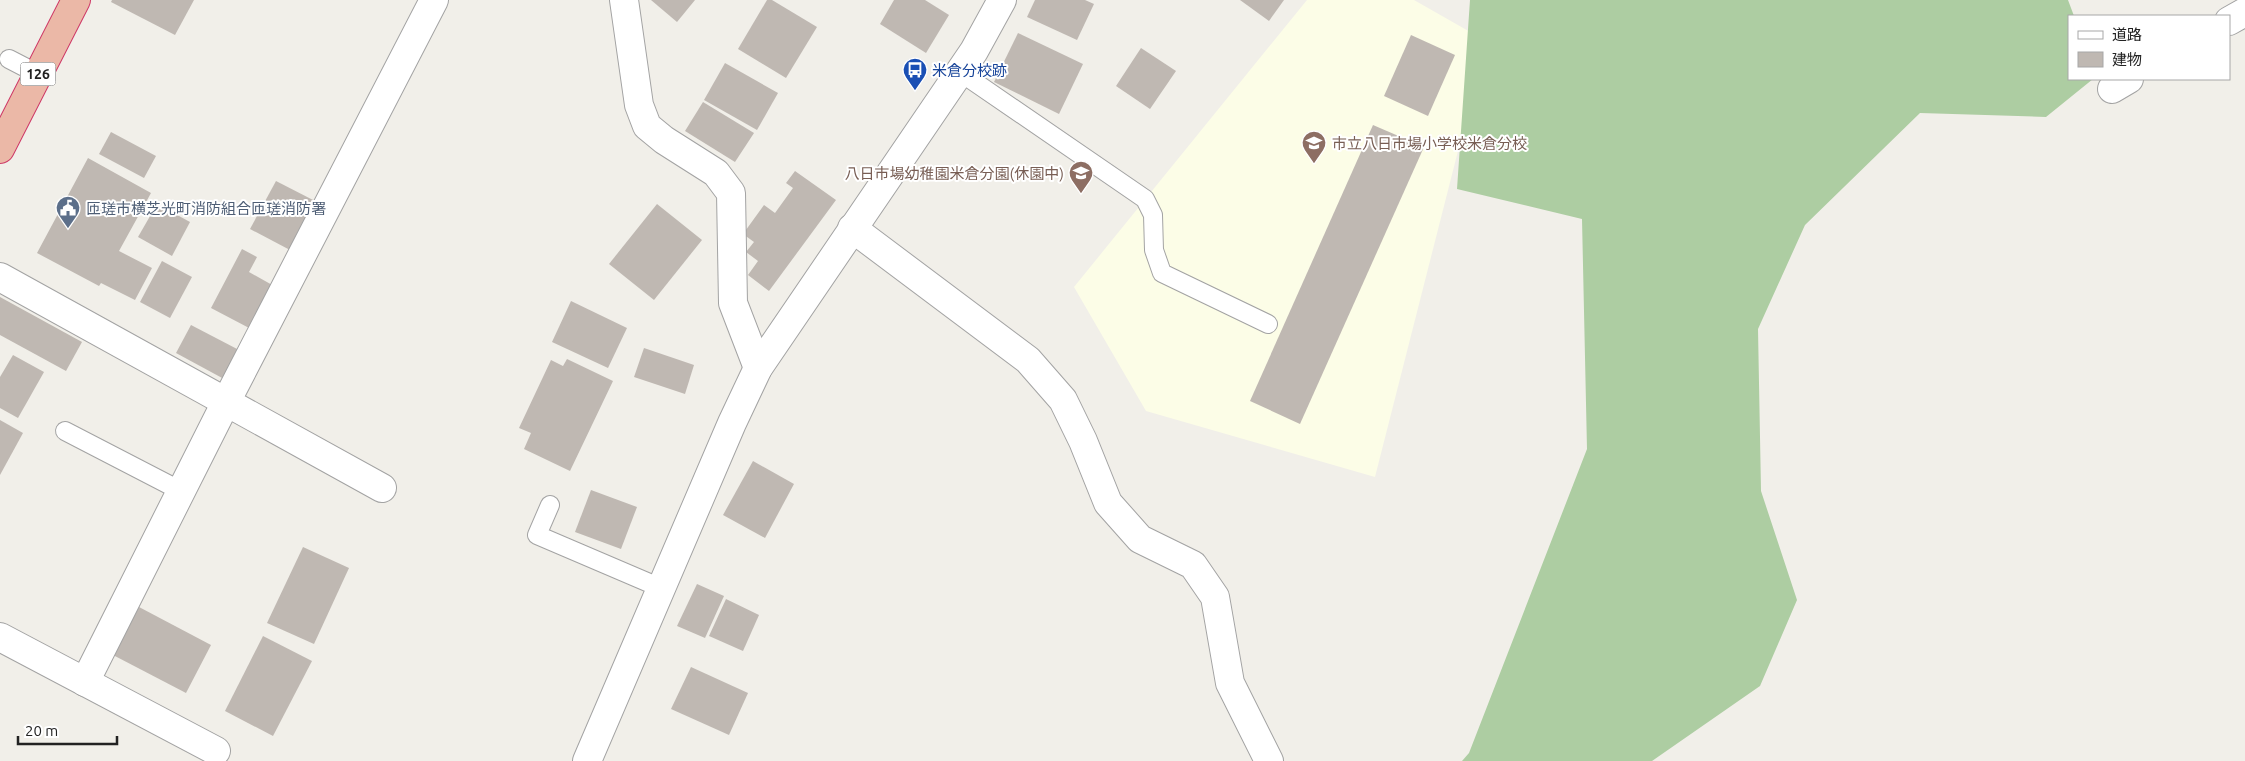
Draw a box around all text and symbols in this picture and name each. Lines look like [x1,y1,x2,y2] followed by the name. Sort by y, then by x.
[2068,15,2230,80] legend
[2112,26,2142,43] text: 道路
[2112,51,2142,68] text: 建物
[902,57,928,91] bus stop icon: 米倉分校跡
[20,62,56,86] road number: 126
[932,62,1007,79] place label: 米倉分校跡
[1301,130,1327,164] school or university icon: 市立八日市場小学校米倉分校
[1332,135,1527,152] place label: 市立八日市場小学校米倉分校
[1068,160,1094,194] school or university icon: 八日市場幼稚園米倉分園(休園中)
[845,165,1064,182] place label: 八日市場幼稚園米倉分園(休園中)
[55,195,81,229] public building icon: 匝瑳市横芝光町消防組合匝瑳消防署
[86,200,326,217] place label: 匝瑳市横芝光町消防組合匝瑳消防署
[18,714,116,746] scale bar
[25,722,58,739] text: 20 m

